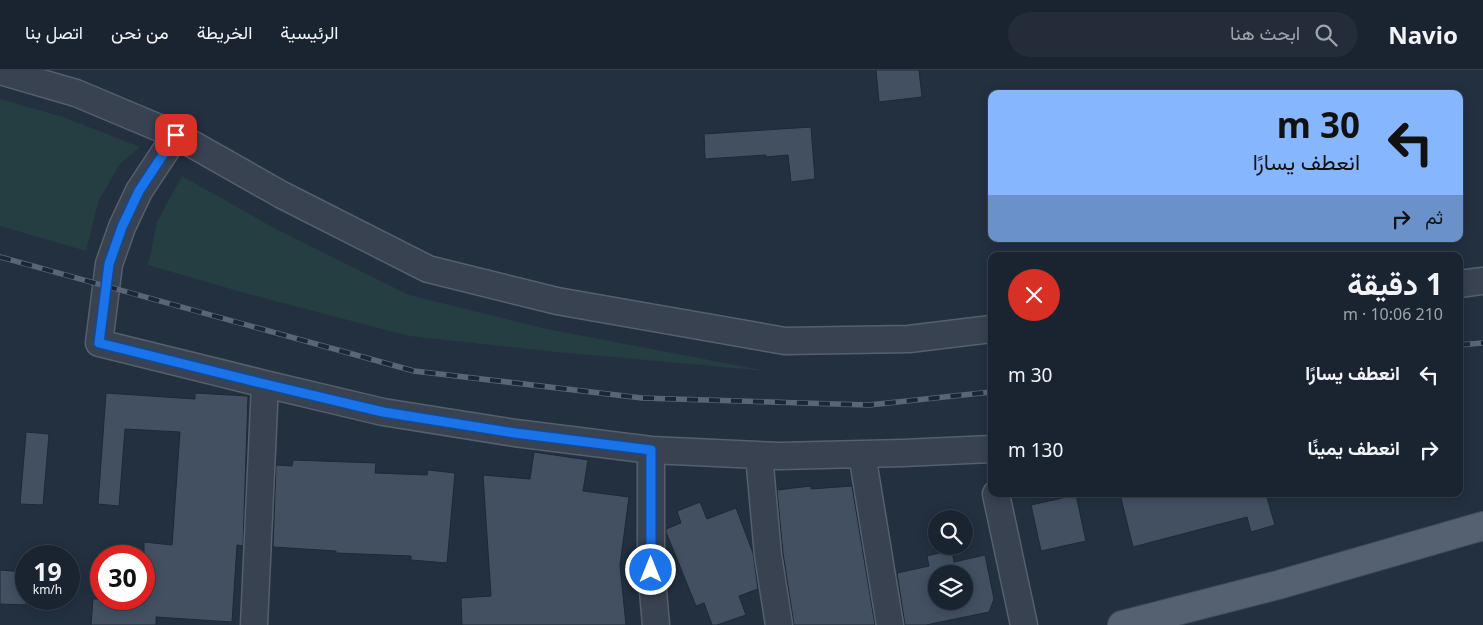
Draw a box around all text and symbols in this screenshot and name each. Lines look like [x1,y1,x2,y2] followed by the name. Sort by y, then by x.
[1008,12,1358,57] search box
[1388,18,1458,51] text: Navio
[25,20,83,44] text: اتصل بنا
[111,20,169,44] text: من نحن
[197,20,252,44] text: الخريطة
[280,20,339,44] text: الرئيسية
[1230,20,1300,46] text: ابحث هنا
[1312,21,1340,49] icon: search
[1277,101,1360,148] text: 30 m
[1378,110,1443,175] icon: left
[155,114,197,156] pin
[162,121,190,149] icon: arrive
[1253,146,1360,176] text: انعطف يسارًا
[1425,204,1443,230] text: ثم
[1387,205,1415,233] icon: right
[1347,263,1443,304] text: 1 دقيقة
[1008,269,1060,321] button: close
[1343,303,1443,325] text: 210 m · 10:06
[1305,360,1400,386] text: انعطف يسارًا
[1415,361,1443,389] icon: left
[1008,362,1052,388] text: 30 m
[1307,435,1400,461] text: انعطف يمينًا
[1415,436,1443,464] icon: right
[1008,437,1063,463] text: 130 m
[928,510,973,610] map controls
[928,510,973,555] button: search
[624,543,676,595] position arrow
[90,545,155,610] speed limit sign: 30
[33,554,62,588] text: 19
[928,565,973,610] button: layers
[33,581,62,598] text: km/h

